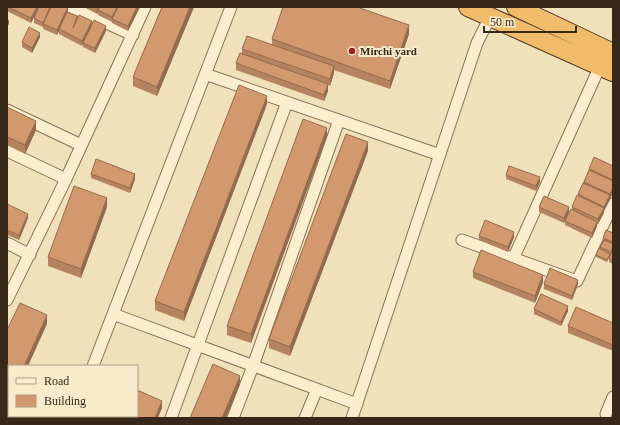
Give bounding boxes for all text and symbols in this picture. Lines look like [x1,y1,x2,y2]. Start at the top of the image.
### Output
scale bar [484,8,576,34]
text: 50 m [490,15,515,29]
place label: Mirchi yard [360,45,417,57]
marker: Mirchi yard [347,46,357,56]
legend [8,365,138,417]
text: Road [44,374,69,388]
text: Building [44,394,86,408]

